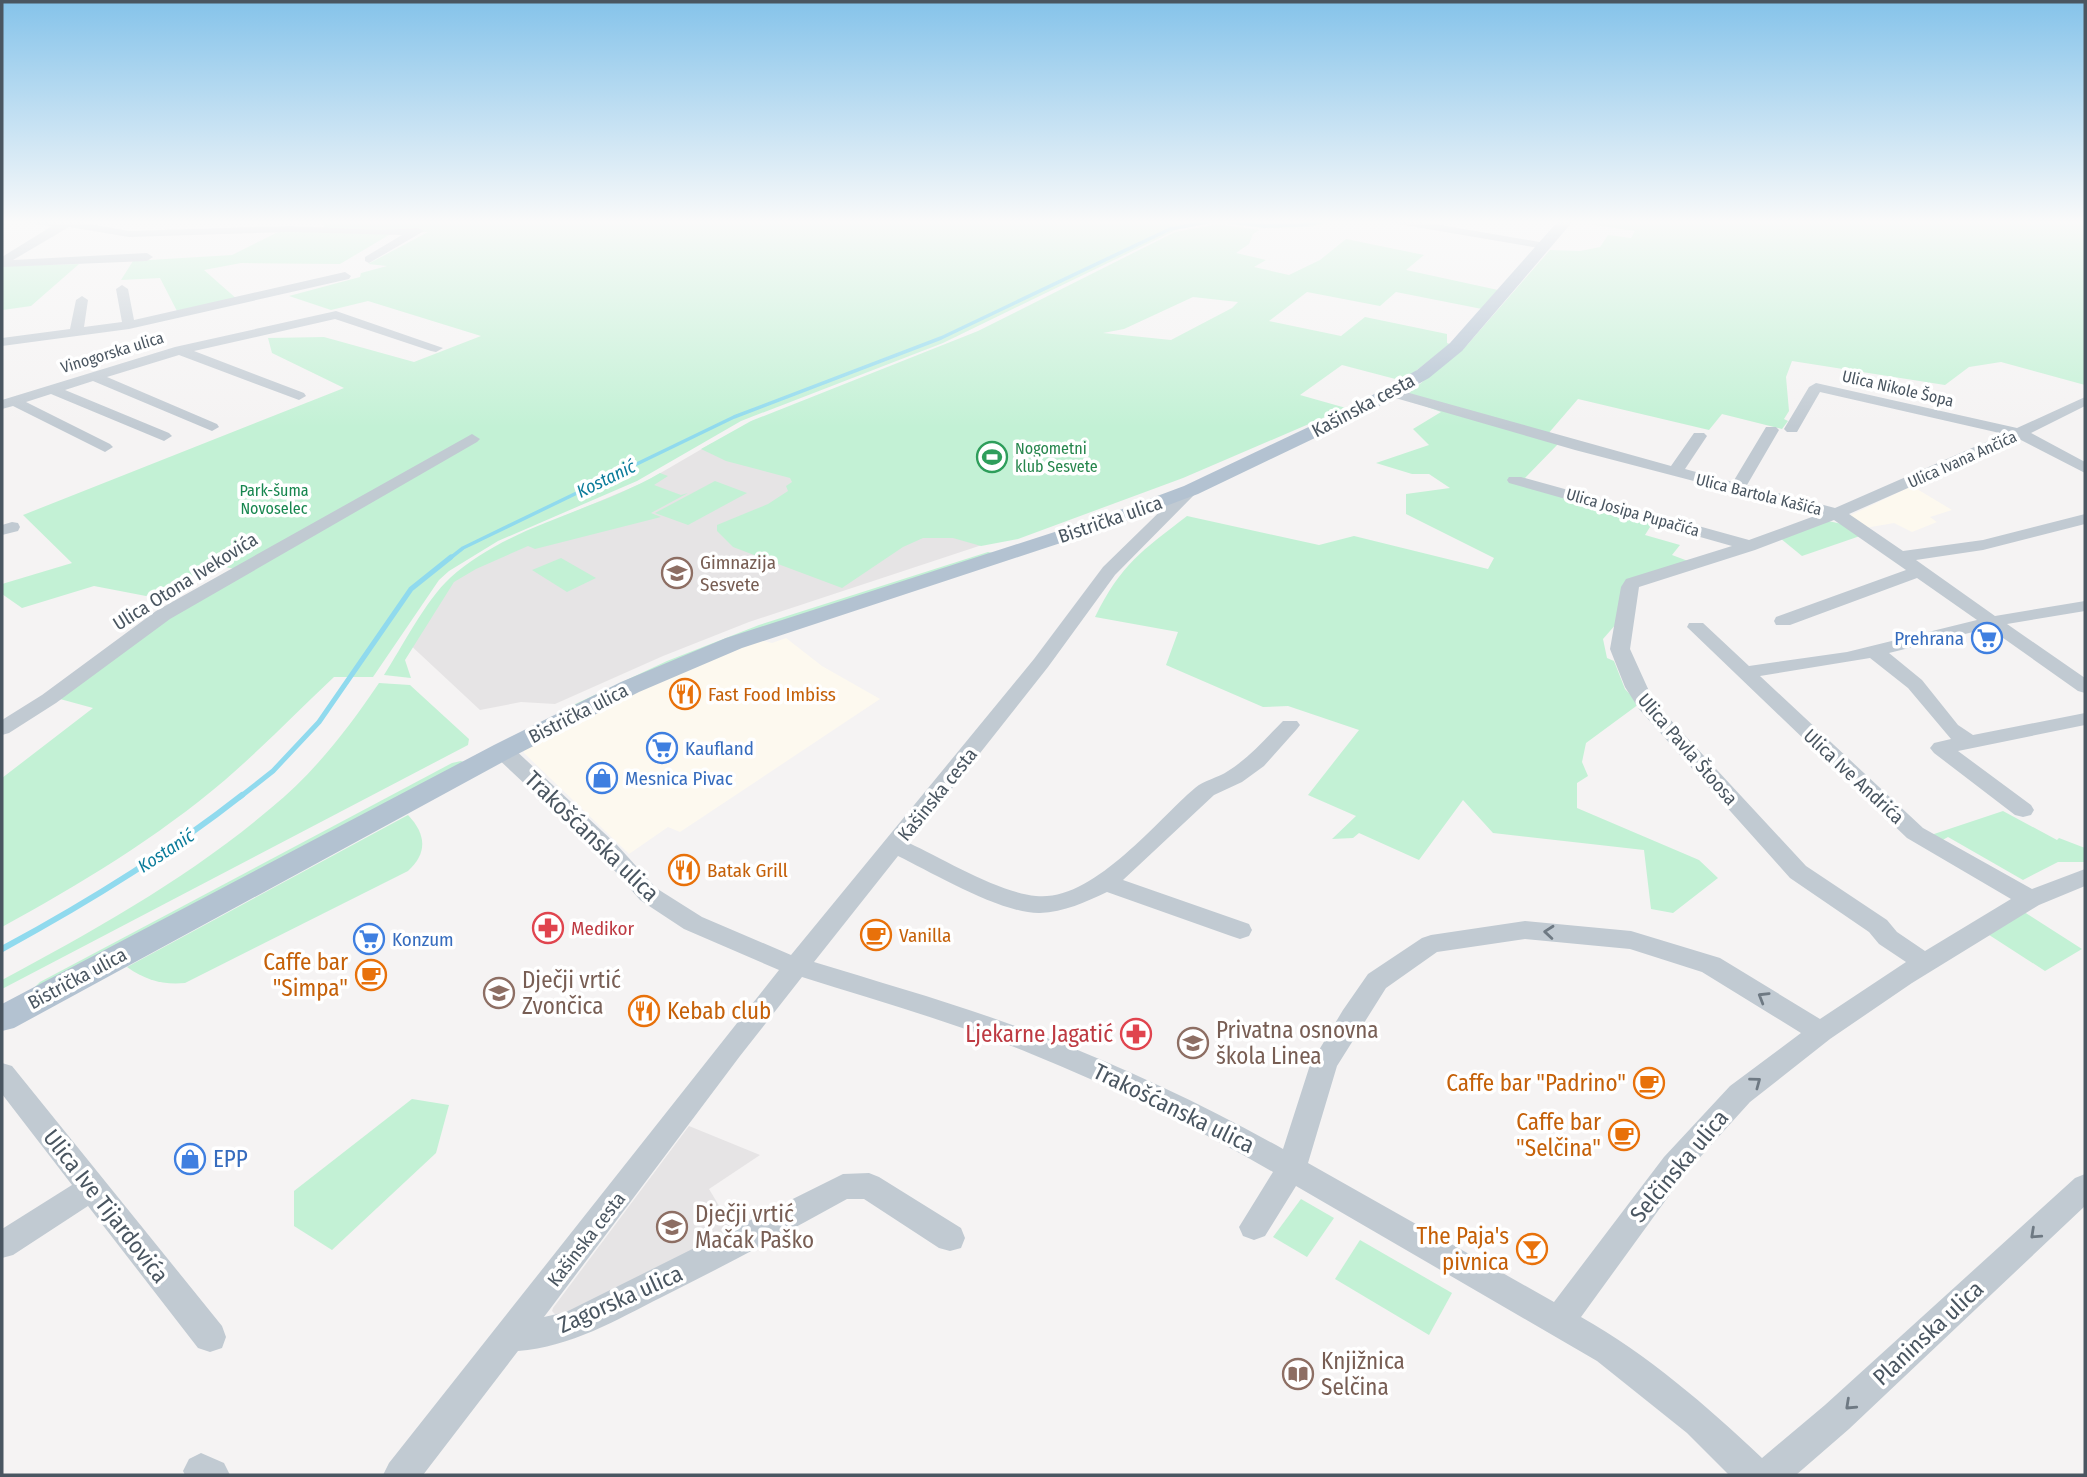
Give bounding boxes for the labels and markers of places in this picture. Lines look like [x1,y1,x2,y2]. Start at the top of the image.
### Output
place label: Nogometni klub Sesvete [1015,439,1098,476]
sports icon: Nogometni klub Sesvete [975,440,1009,474]
place label: Gimnazija Sesvete [700,551,776,596]
school or university icon: Gimnazija Sesvete [660,556,694,590]
supermarket icon: Prehrana [1970,621,2004,655]
place label: Prehrana [1894,627,1964,650]
restaurant icon: Fast Food Imbiss [668,677,702,711]
place label: Fast Food Imbiss [708,683,836,706]
supermarket icon: Kaufland [645,731,679,765]
place label: Kaufland [685,737,754,760]
shop icon: Mesnica Pivac [585,761,619,795]
place label: Mesnica Pivac [625,767,733,790]
restaurant icon: Batak Grill [667,853,701,887]
place label: Batak Grill [707,859,788,882]
pharmacy icon: Medikor [531,911,565,945]
place label: Medikor [571,917,635,940]
cafe icon: Vanilla [859,918,893,952]
supermarket icon: Konzum [352,922,386,956]
place label: Vanilla [899,924,951,947]
place label: Konzum [392,928,454,951]
place label: Caffe bar "Simpa" [263,948,348,1002]
cafe icon: Caffe bar "Simpa" [354,958,388,992]
place label: Dječji vrtić Zvončica [522,966,621,1020]
school or university icon: Dječji vrtić Zvončica [482,976,516,1010]
restaurant icon: Kebab club [627,994,661,1028]
place label: Kebab club [667,997,771,1025]
place label: Privatna osnovna škola Linea [1216,1016,1379,1070]
pharmacy icon: Ljekarne Jagatić [1119,1017,1153,1051]
place label: Ljekarne Jagatić [965,1020,1113,1048]
school or university icon: Privatna osnovna škola Linea [1176,1026,1210,1060]
cafe icon: Caffe bar "Padrino" [1632,1066,1666,1100]
place label: Caffe bar "Padrino" [1446,1069,1626,1097]
place label: Caffe bar "Selčina" [1516,1108,1601,1162]
cafe icon: Caffe bar "Selčina" [1607,1118,1641,1152]
shop icon: EPP [173,1142,207,1176]
place label: EPP [213,1145,248,1173]
place label: Dječji vrtić Mačak Paško [695,1200,814,1254]
school or university icon: Dječji vrtić Mačak Paško [655,1210,689,1244]
place label: The Paja's pivnica [1417,1222,1509,1276]
bar icon: The Paja's pivnica [1515,1232,1549,1266]
place label: Knjižnica Selčina [1321,1347,1405,1401]
library icon: Knjižnica Selčina [1281,1357,1315,1391]

